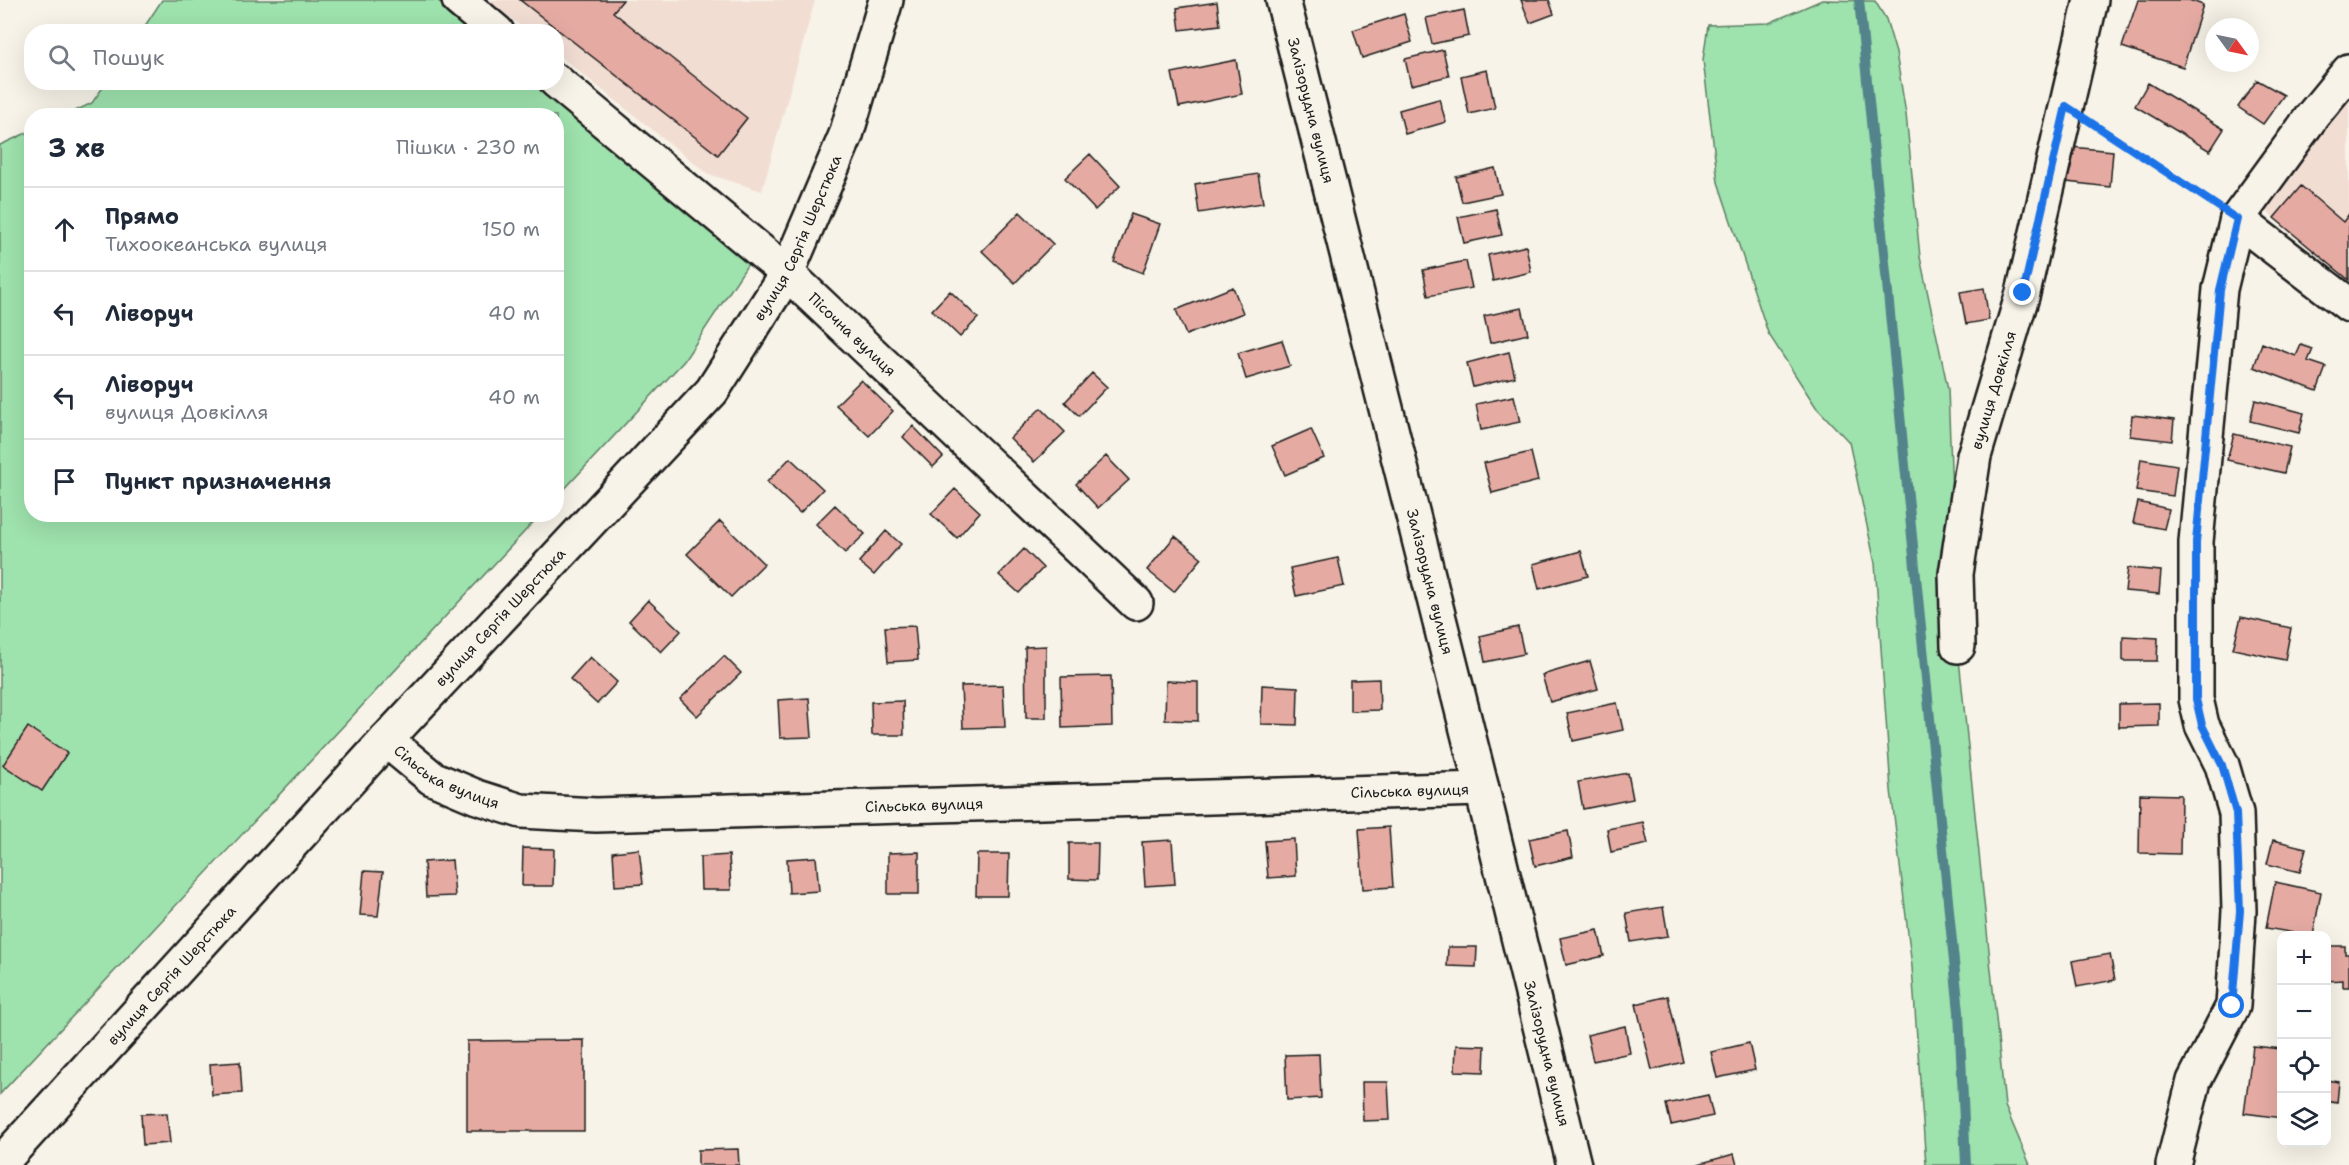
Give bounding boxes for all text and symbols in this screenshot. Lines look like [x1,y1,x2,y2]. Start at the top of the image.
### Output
north arrow [2205,18,2259,72]
search box [24,24,564,90]
street label: Залізорудна вулиця [1283,36,1339,185]
icon: search [45,41,78,74]
text: Пошук [93,43,164,72]
text: 3 хв [48,130,105,165]
text: Пішки · 230 m [396,134,540,160]
street label: вулиця Сергія Шерстюка [749,151,847,325]
text: Прямо [105,202,179,231]
icon: ahead [48,213,81,246]
text: 150 m [482,216,540,242]
text: Тихоокеанська вулиця [105,231,327,257]
route end [2009,279,2035,305]
street label: Пісочна вулиця [804,288,900,381]
icon: left [48,297,81,330]
text: Ліворуч [105,299,193,328]
text: 40 m [488,300,540,326]
street label: вулиця Довкілля [1967,329,2021,452]
text: Ліворуч [105,370,193,399]
icon: left [48,381,81,414]
text: 40 m [488,384,540,410]
text: вулиця Довкілля [105,399,268,425]
icon: arrive [48,465,81,498]
text: Пункт призначення [105,467,332,496]
street label: Залізорудна вулиця [1402,507,1458,657]
street label: вулиця Сергія Шерстюка [431,544,570,691]
street label: Сільська вулиця [389,740,502,813]
street label: Сільська вулиця [1350,779,1469,803]
street label: Сільська вулиця [865,794,984,817]
street label: вулиця Сергія Шерстюка [103,901,241,1050]
map controls [2277,931,2331,1147]
button: + [2277,931,2331,985]
street label: Залізорудна вулиця [1519,979,1574,1128]
button: − [2277,985,2331,1039]
route start [2218,992,2244,1018]
button: locate [2277,1039,2331,1093]
button: layers [2277,1093,2331,1147]

